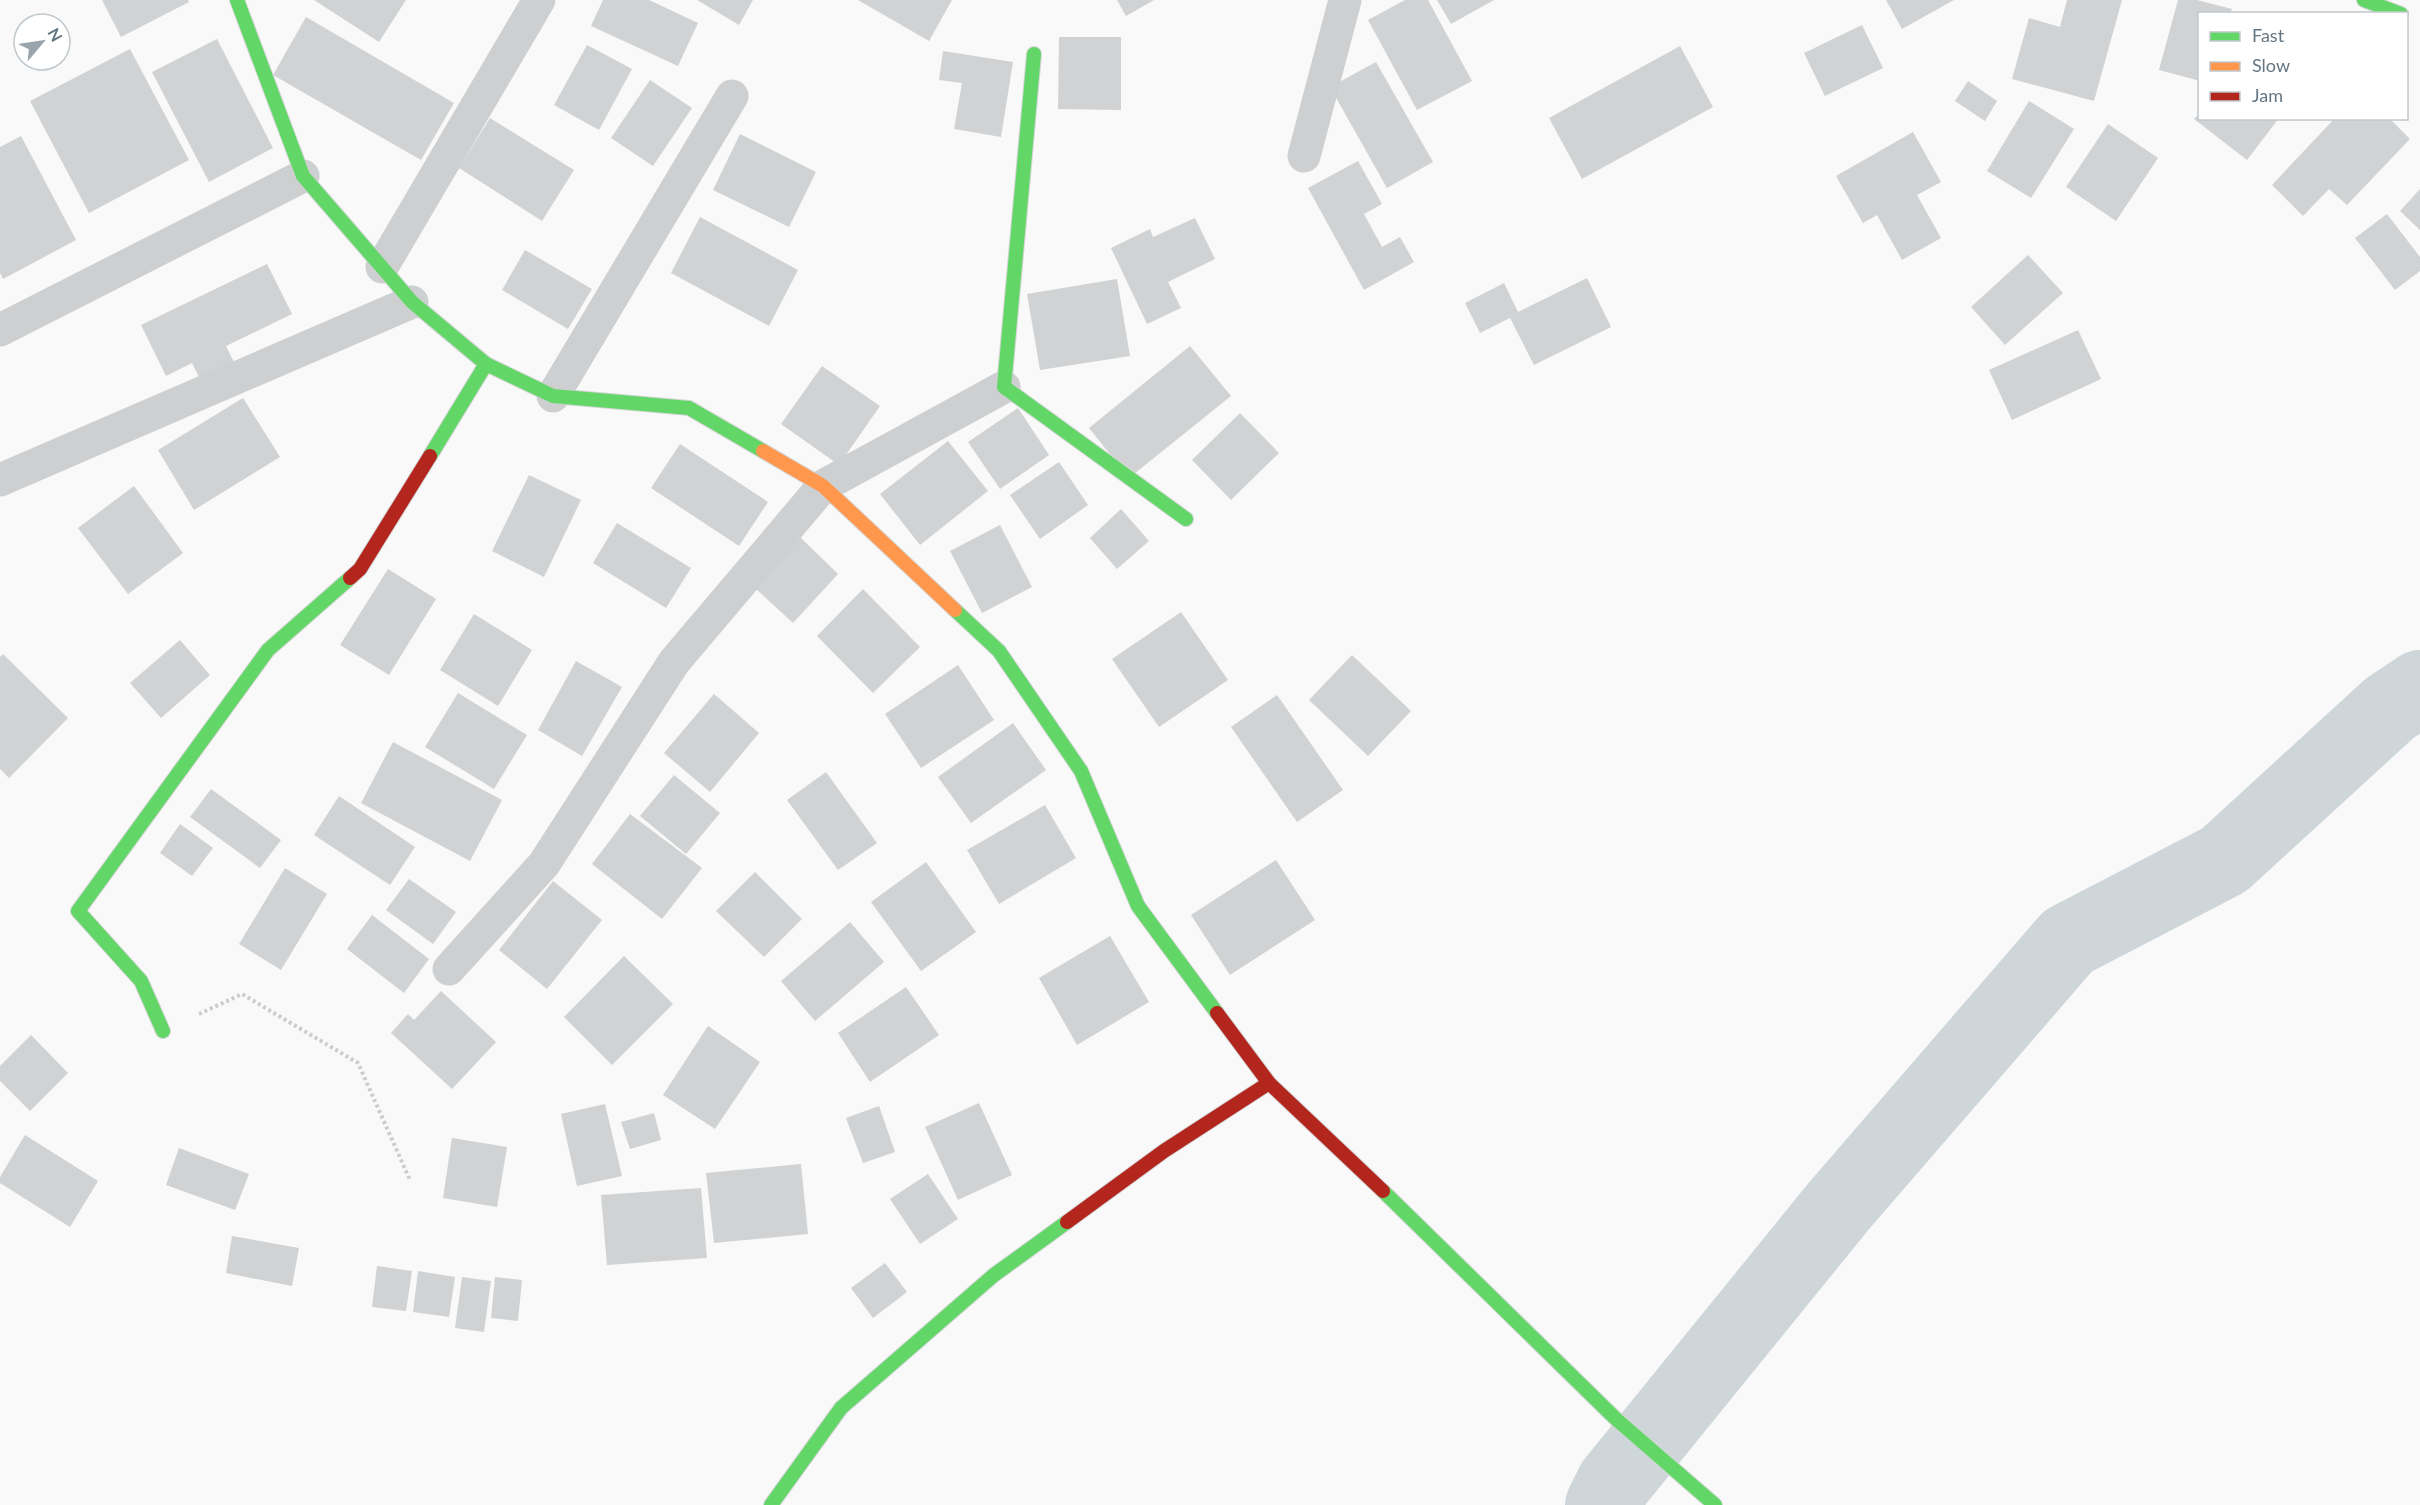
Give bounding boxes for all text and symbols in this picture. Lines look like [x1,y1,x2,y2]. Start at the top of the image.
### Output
north arrow [12,12,72,72]
legend [2198,12,2408,120]
text: N [44,24,67,44]
text: Fast [2252,24,2285,46]
text: Slow [2252,54,2290,76]
text: Jam [2252,84,2283,106]

